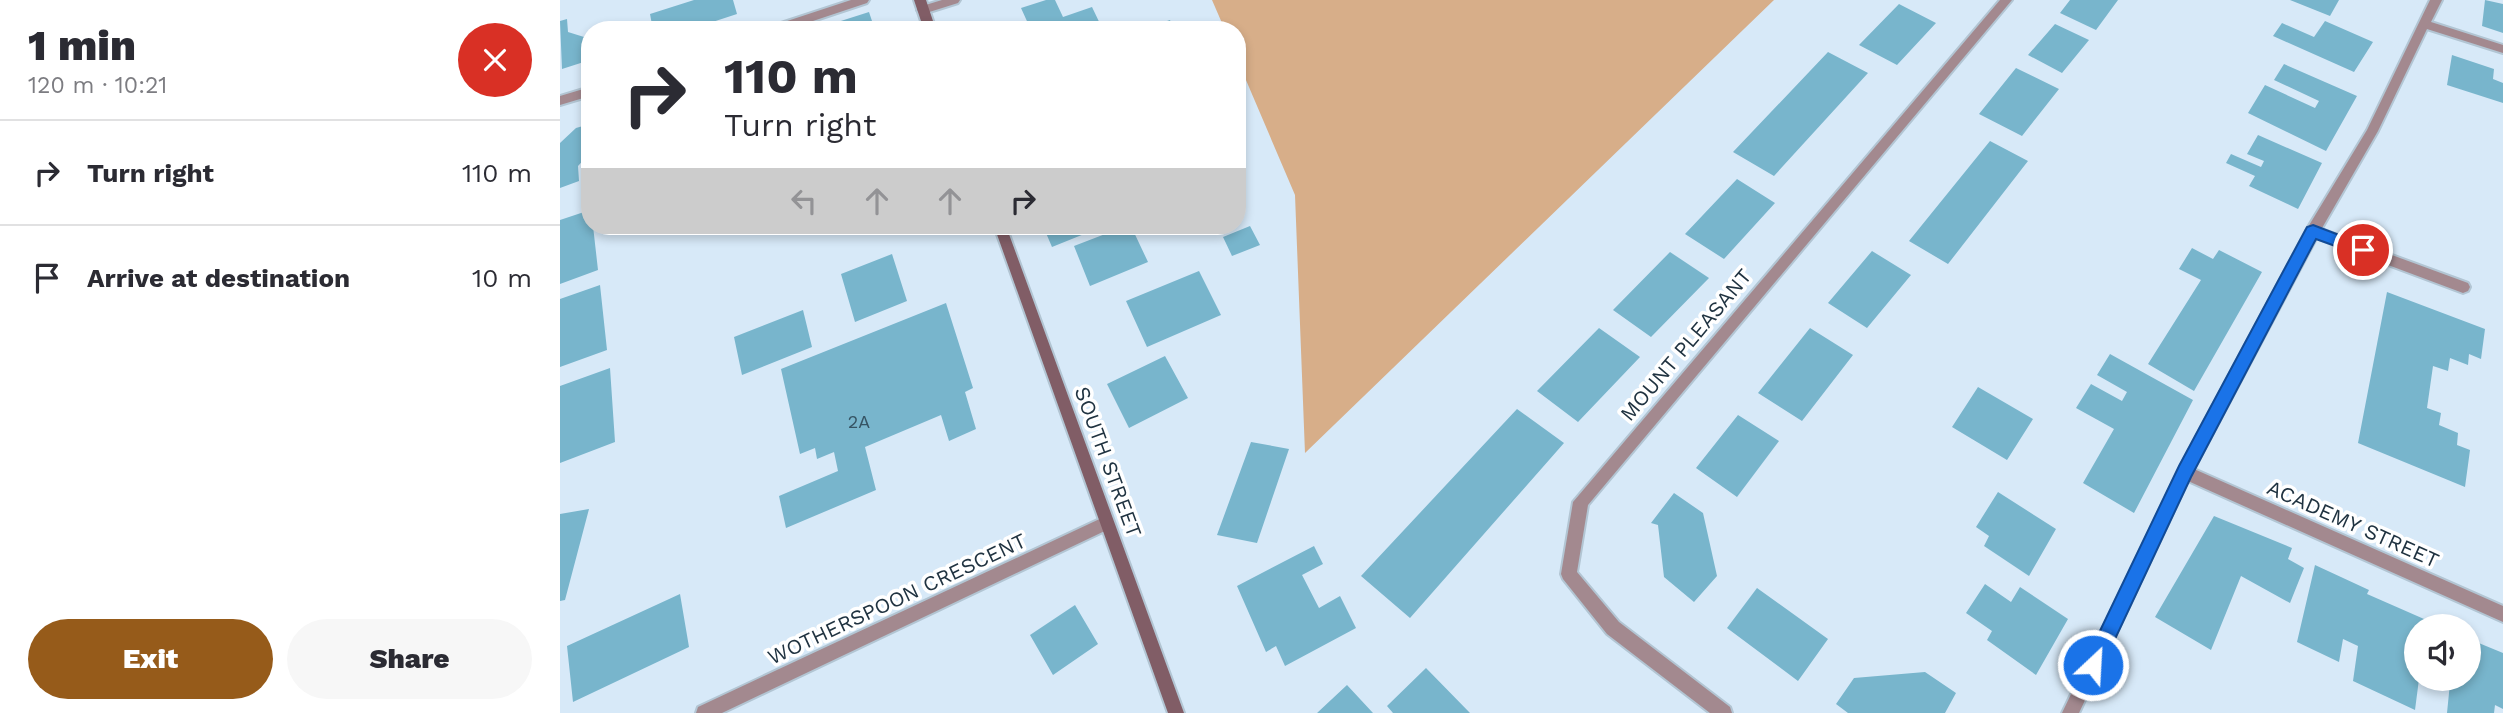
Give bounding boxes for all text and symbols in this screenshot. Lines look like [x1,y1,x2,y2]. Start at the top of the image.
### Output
text: 1 min [28,21,136,70]
button: close [458,23,532,97]
text: 110 m [724,47,858,105]
icon: right [609,49,700,140]
text: 120 m · 10:21 [28,72,167,99]
text: Turn right [724,106,876,144]
icon: right [28,154,66,192]
text: Turn right [87,158,214,188]
text: 110 m [462,158,532,188]
icon: left [785,182,823,220]
icon: ahead [858,182,896,220]
icon: ahead [931,182,969,220]
icon: right [1004,182,1042,220]
pin [2333,220,2393,280]
icon: arrive [2344,231,2382,269]
icon: arrive [28,259,66,297]
text: Arrive at destination [87,263,350,293]
text: 10 m [472,263,532,293]
street label: MOUNT PLEASANT [1615,263,1757,426]
street label: SOUTH STREET [1070,383,1147,541]
house number: 2A [848,411,870,432]
street label: ACADEMY STREET [2263,474,2443,573]
street label: WOTHERSPOON CRESCENT [764,527,1030,669]
map controls [2404,614,2481,691]
button: sound [2404,614,2481,691]
button: Exit [28,619,273,699]
button: Share [287,619,532,699]
position arrow [2056,628,2130,702]

